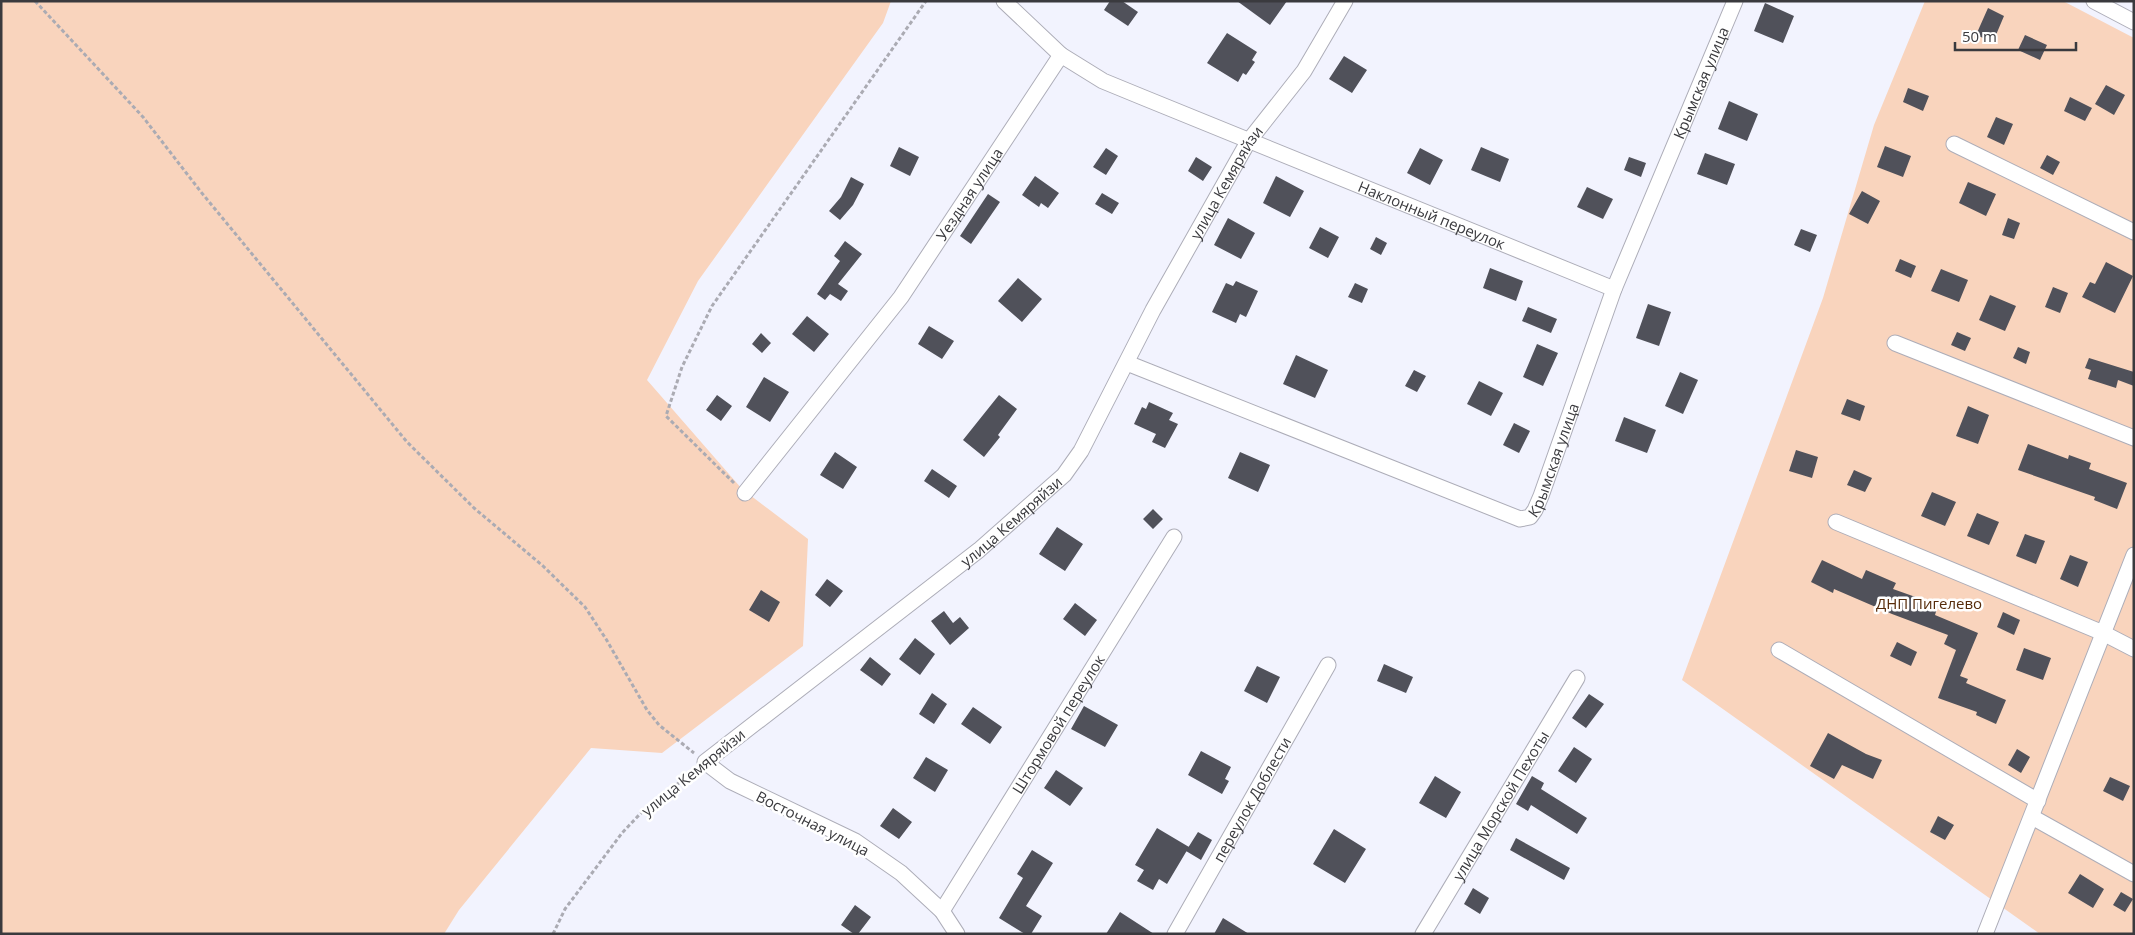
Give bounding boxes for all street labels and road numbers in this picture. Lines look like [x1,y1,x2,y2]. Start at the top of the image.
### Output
street label: Крымская улица [1668,24,1733,142]
street label: улица Кемяряйзи [1185,122,1267,243]
street label: Уездная улица [931,144,1007,244]
street label: Наклонный переулок [1355,176,1509,254]
street label: Крымская улица [1523,400,1583,521]
street label: улица Кемяряйзи [956,472,1066,571]
street label: Штормовой переулок [1007,651,1109,797]
street label: улица Кемяряйзи [637,724,749,820]
street label: улица Морской Пехоты [1448,727,1553,884]
street label: переулок Доблести [1208,733,1295,866]
street label: Восточная улица [753,786,873,860]

